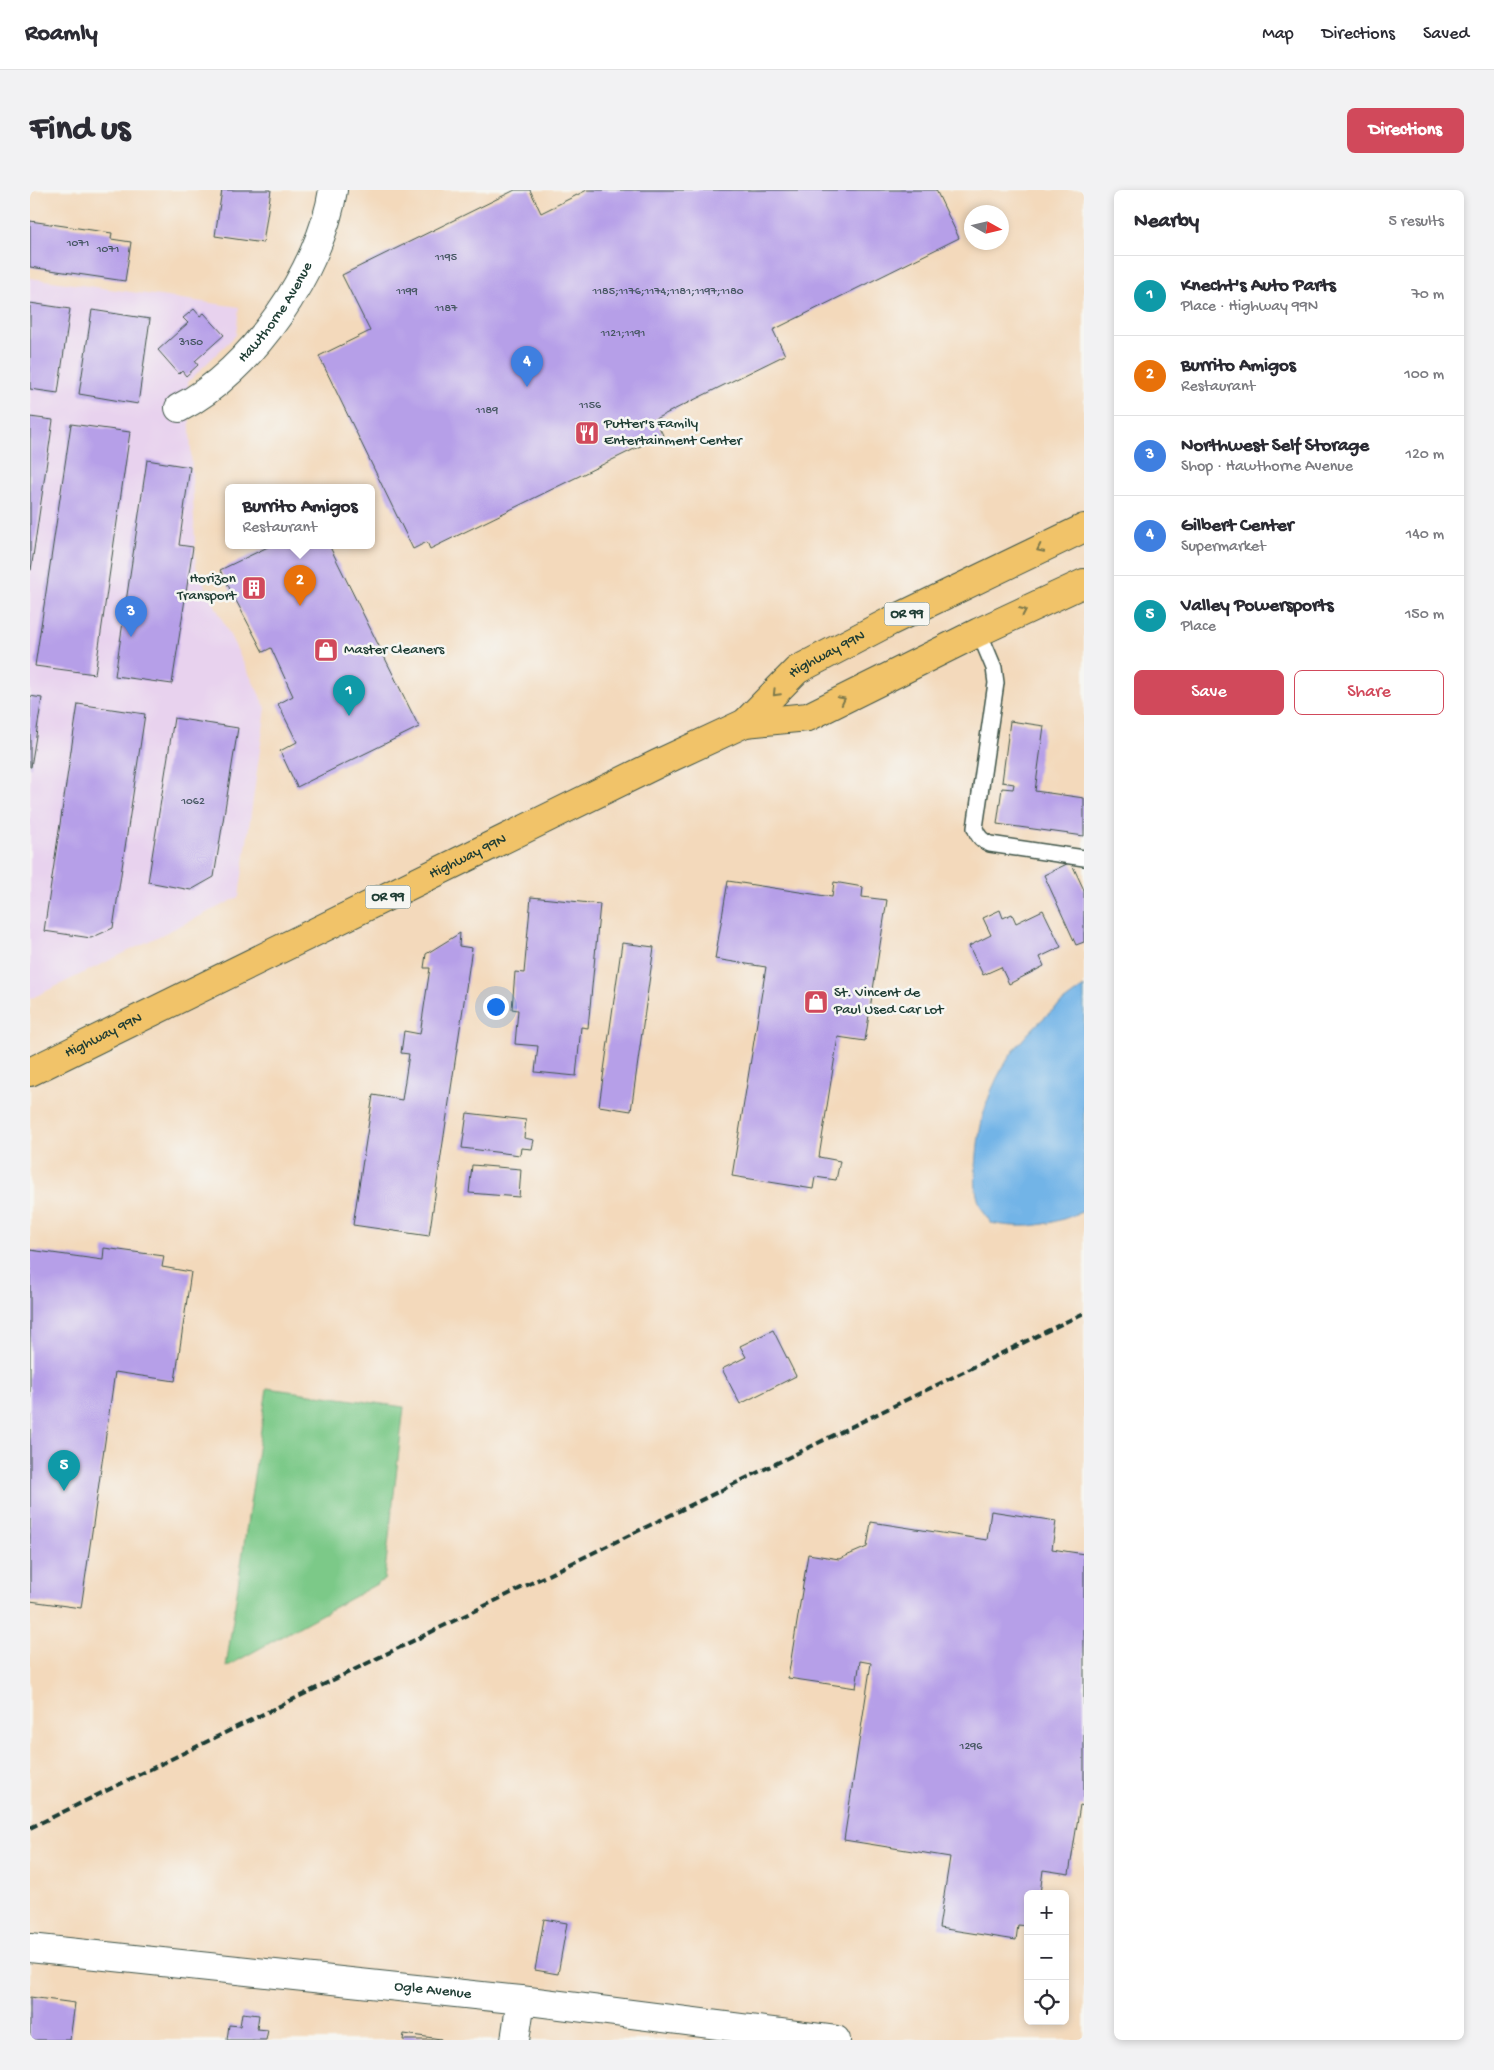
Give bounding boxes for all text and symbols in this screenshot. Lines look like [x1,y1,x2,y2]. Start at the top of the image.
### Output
text: Roamly [25,20,98,49]
text: Map [1262,24,1294,45]
text: Directions [1322,24,1395,45]
text: Saved [1423,24,1469,45]
button: Directions [1347,108,1464,153]
text: Find us [30,110,130,151]
north arrow [964,205,1009,250]
text: Nearby [1134,210,1199,235]
text: 5 results [1389,213,1444,232]
house number: 1071 [66,237,90,251]
house number: 1071 [96,243,120,257]
house number: 1195 [434,251,457,265]
street label: Hawthorne Avenue [234,259,317,367]
text: Knecht's Auto Parts [1181,275,1336,298]
house number: 1199 [395,285,418,299]
house number: 1185;1176;1174;1181;1197;1180 [591,285,744,299]
text: 1 [1147,286,1153,305]
text: 70 m [1411,286,1444,305]
text: Place · Highway 99N [1181,298,1318,317]
house number: 1187 [434,302,458,316]
house number: 1121;1191 [600,327,646,341]
house number: 3150 [178,336,203,350]
pin: 4 [511,346,543,387]
text: Burrito Amigos [1181,355,1296,378]
text: 2 [1146,366,1154,385]
text: 100 m [1404,366,1444,385]
text: Restaurant [1181,378,1255,397]
house number: 1156 [578,399,602,413]
house number: 1189 [475,404,498,418]
place label: Putter's Family Entertainment Center [603,415,744,450]
restaurant icon: Putter's Family Entertainment Center [574,420,600,446]
text: Northwest Self Storage [1181,435,1369,458]
text: 3 [1146,446,1154,465]
text: 120 m [1405,446,1444,465]
text: Shop · Hawthorne Avenue [1181,458,1353,477]
popup [225,484,375,549]
text: Burrito Amigos [243,496,357,519]
text: Gilbert Center [1181,515,1294,538]
text: Restaurant [243,519,317,538]
text: 4 [1146,526,1154,545]
text: 140 m [1406,526,1444,545]
text: Supermarket [1181,538,1266,557]
one-way arrow [1036,543,1045,553]
pin: 2 [284,565,316,606]
place label: Horizon Transport [176,570,238,605]
building icon: Horizon Transport [241,575,267,601]
text: Valley Powersports [1181,595,1333,618]
pin: 3 [115,596,147,637]
road number: OR 99 [884,602,930,626]
text: 5 [1146,606,1154,625]
text: 150 m [1405,606,1444,625]
one-way arrow [1018,607,1027,617]
text: Place [1181,618,1216,637]
street label: Highway 99N [785,627,869,682]
shop icon: Master Cleaners [313,637,339,663]
place label: Master Cleaners [344,641,445,659]
button: Save [1134,670,1284,715]
button: Share [1294,670,1444,715]
pin: 1 [333,675,365,716]
one-way arrow [772,687,781,696]
one-way arrow [837,696,846,706]
house number: 1062 [180,795,205,809]
street label: Highway 99N [426,830,510,883]
road number: OR 99 [366,886,410,909]
place label: St. Vincent de Paul Used Car Lot [833,984,945,1019]
shop icon: St. Vincent de Paul Used Car Lot [803,989,829,1015]
your location [483,994,509,1020]
street label: Highway 99N [62,1009,146,1062]
pin: 5 [48,1450,80,1491]
house number: 1296 [959,1740,983,1754]
map controls [1024,1890,1069,2025]
button: + [1024,1890,1069,1935]
button: − [1024,1935,1069,1980]
street label: Ogle Avenue [393,1978,472,2004]
button: locate [1024,1980,1069,2025]

